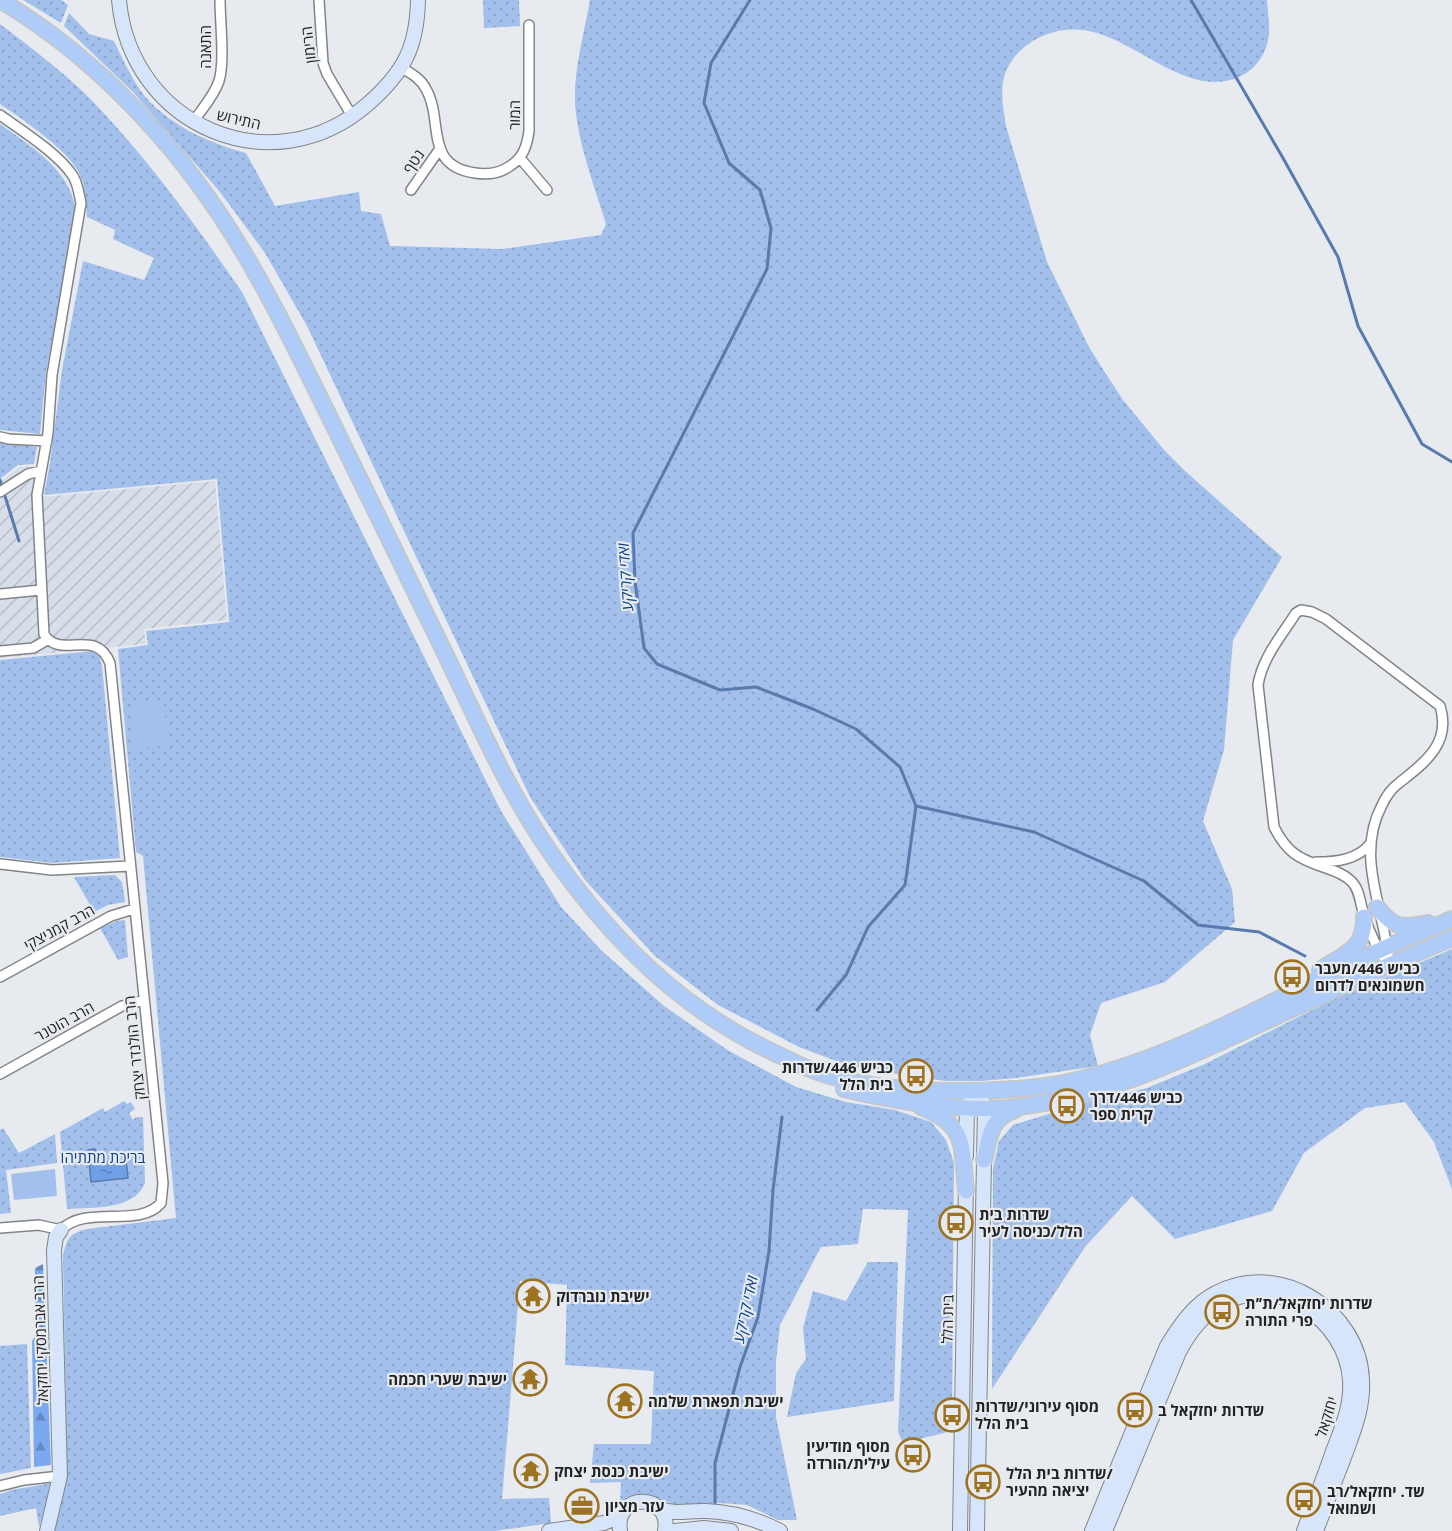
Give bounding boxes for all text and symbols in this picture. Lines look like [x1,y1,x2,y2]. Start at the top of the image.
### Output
street label: התאנה [195,25,215,69]
street label: הרימון [296,25,320,65]
street label: המור [504,100,524,130]
street label: התירוש [215,104,263,134]
street label: נטף [398,145,428,177]
water label: ואדי קריקע [612,542,638,613]
street label: הרב קמניצקי [20,899,98,955]
place label: כביש 446/מעבר חשמונאים לדרום [1315,958,1425,995]
bus stop icon: כביש 446/מעבר חשמונאים לדרום [1274,959,1310,995]
street label: הרב הולנדר יצחק [119,995,149,1101]
street label: הרב הוטנר [31,996,97,1046]
place label: כביש 446/שדרות בית הלל [782,1057,893,1094]
bus stop icon: כביש 446/שדרות בית הלל [898,1058,934,1094]
place label: כביש 446/דרך קרית ספר [1090,1087,1183,1124]
bus stop icon: כביש 446/דרך קרית ספר [1049,1088,1085,1124]
park label: בריכת מתתיהו [61,1147,146,1167]
place label: שדרות בית הלל/כניסה לעיר [979,1204,1083,1241]
bus stop icon: שדרות בית הלל/כניסה לעיר [938,1205,974,1241]
water label: ואדי קריקע [727,1273,763,1346]
street label: הרב אברמסקי יחזקאל [28,1275,52,1405]
temple icon: ישיבת נוברדוק [515,1278,551,1314]
place label: ישיבת נוברדוק [556,1286,649,1306]
place label: שדרות יחזקאל/ת״ת פרי התורה [1245,1293,1373,1330]
street label: בית הלל [937,1294,957,1344]
bus stop icon: שדרות יחזקאל/ת״ת פרי התורה [1204,1294,1240,1330]
temple icon: ישיבת שערי חכמה [512,1361,548,1397]
place label: ישיבת שערי חכמה [388,1369,507,1389]
temple icon: ישיבת תפארת שלמה [607,1383,643,1419]
place label: ישיבת תפארת שלמה [648,1391,783,1411]
bus stop icon: שדרות יחזקאל ב [1117,1392,1153,1428]
street label: יחזקאל [1310,1394,1342,1440]
place label: מסוף עירוני/שדרות בית הלל [975,1396,1099,1433]
bus stop icon: מסוף עירוני/שדרות בית הלל [934,1397,970,1433]
place label: שדרות יחזקאל ב [1158,1400,1264,1420]
place label: מסוף מודיעין עילית/הורדה [807,1436,890,1473]
bus stop icon: מסוף מודיעין עילית/הורדה [895,1437,931,1473]
temple icon: ישיבת כנסת יצחק [513,1453,549,1489]
place label: ישיבת כנסת יצחק [554,1461,668,1481]
place label: שדרות בית הלל/ יציאה מהעיר [1006,1463,1113,1500]
bus stop icon: שדרות בית הלל/ יציאה מהעיר [965,1464,1001,1500]
place label: שד. יחזקאל/רב ושמואל [1327,1481,1425,1518]
bus stop icon: שד. יחזקאל/רב ושמואל [1286,1482,1322,1518]
office icon: עזר מציון [564,1488,600,1524]
place label: עזר מציון [605,1496,664,1516]

